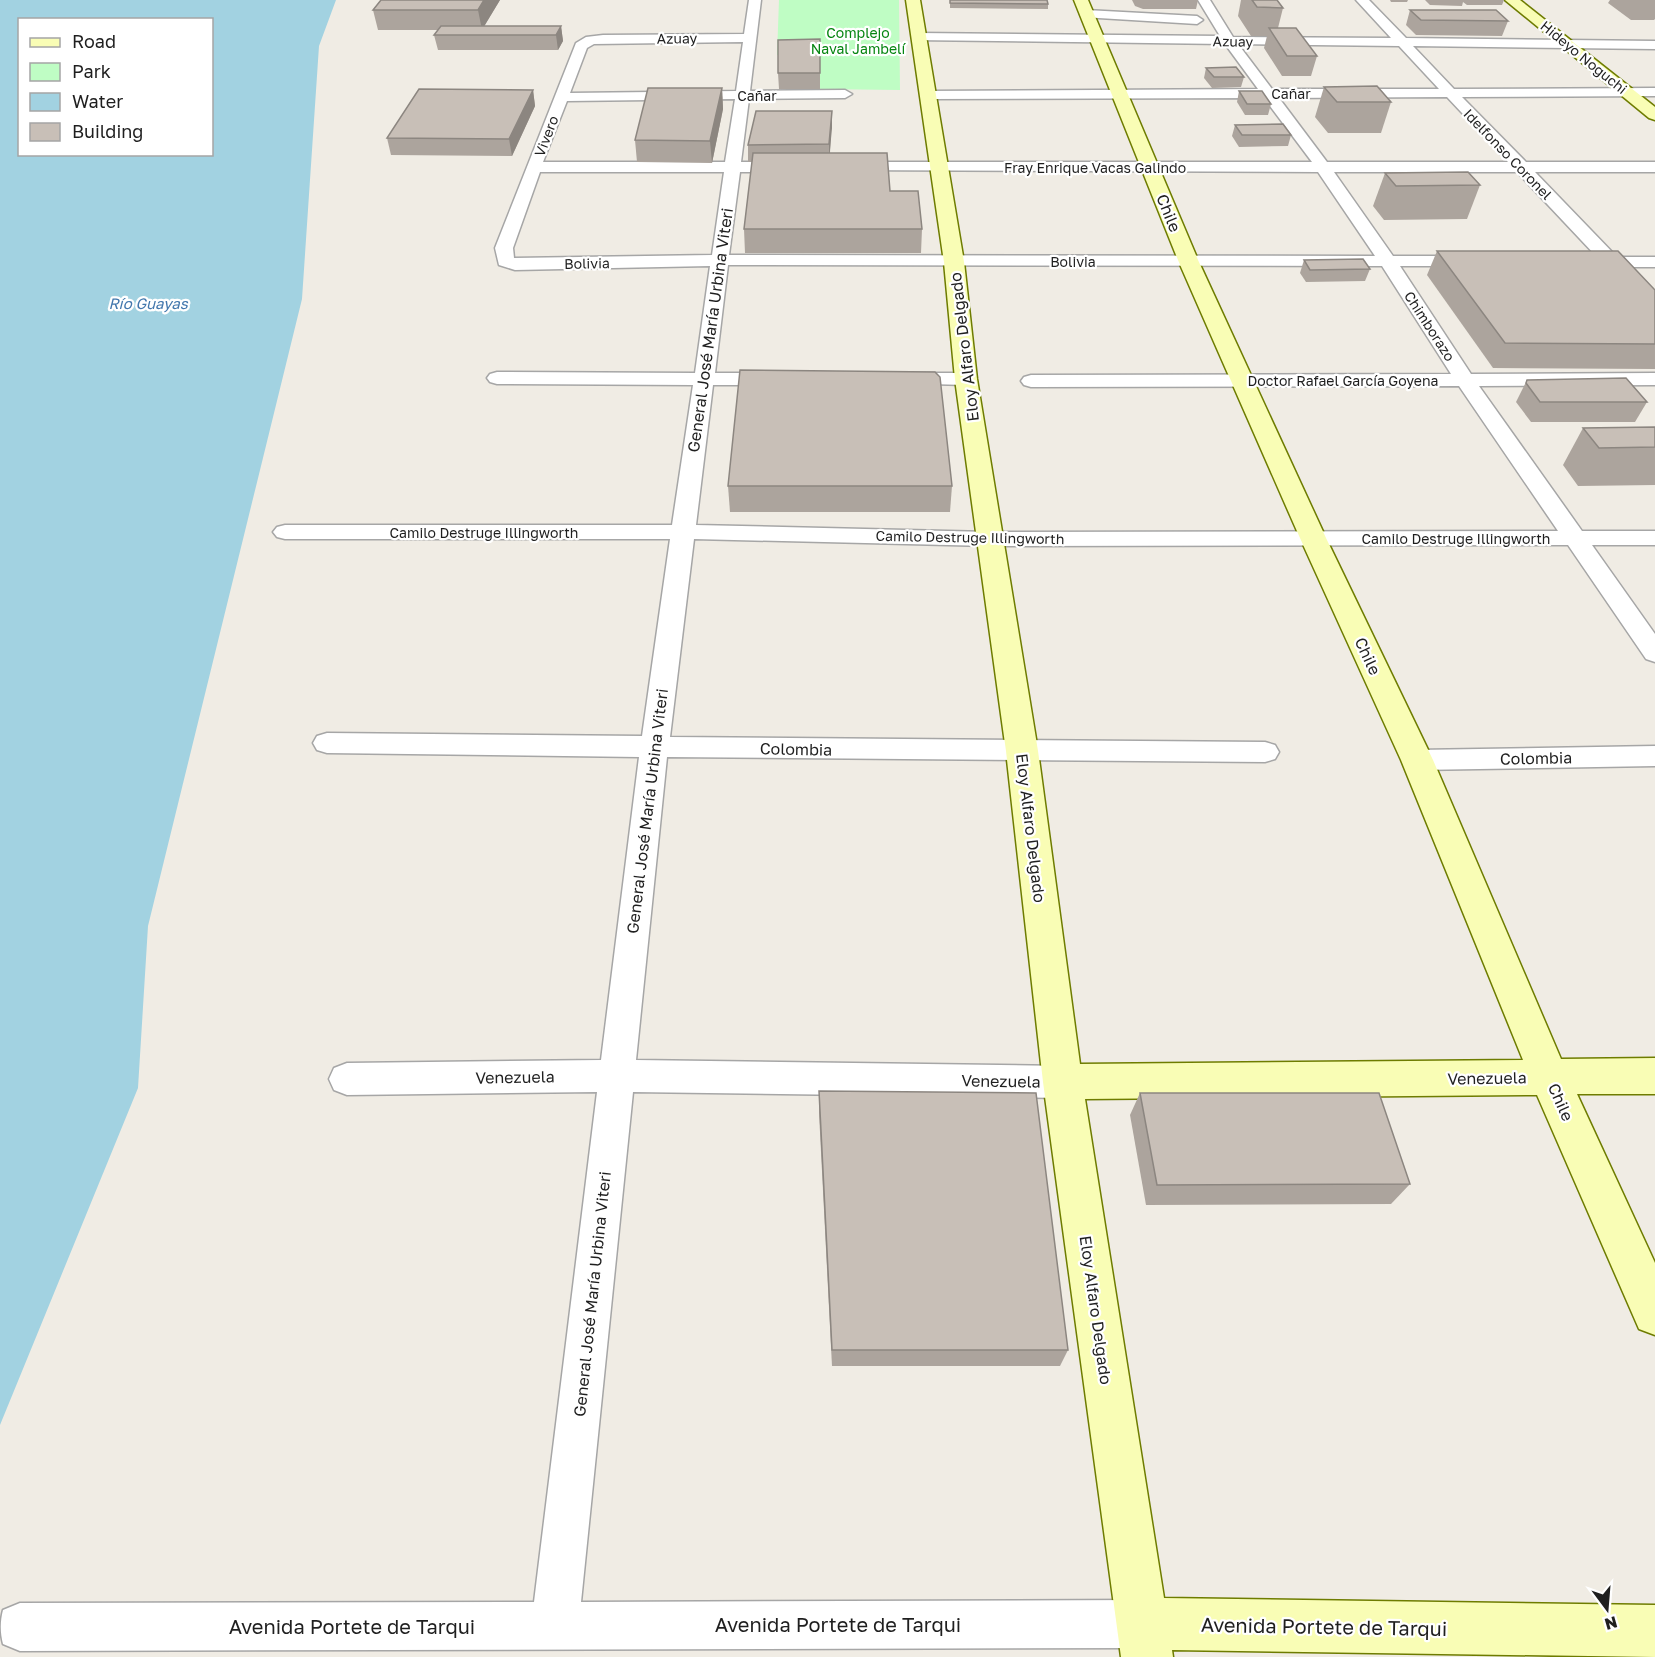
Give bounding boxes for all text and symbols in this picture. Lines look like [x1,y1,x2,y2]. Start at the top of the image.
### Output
street label: Hideyo Noguchi [1537,17,1631,97]
legend [18,18,213,156]
park label: Complejo Naval Jambelí [811,24,907,57]
street label: Azuay [657,29,698,47]
text: Road [72,30,116,52]
street label: Azuay [1213,32,1254,50]
text: Park [72,60,111,82]
street label: Cañar [1271,85,1311,102]
street label: Cañar [737,87,777,104]
text: Water [72,90,123,112]
street label: Idelfonso Coronel [1460,105,1556,203]
street label: Vivero [530,113,562,159]
text: Building [72,120,143,142]
street label: Fray Enrique Vacas Galindo [1004,159,1186,176]
street label: Chile [1152,191,1186,235]
street label: General José María Urbina Viteri [683,206,737,454]
street label: Bolivia [1050,253,1096,270]
street label: Bolivia [564,254,610,272]
street label: Eloy Alfaro Delgado [945,271,983,423]
street label: Chimborazo [1401,288,1459,364]
water label: Río Guayas [108,294,189,313]
street label: Doctor Rafael García Goyena [1247,372,1439,389]
street label: Camilo Destruge Illingworth [390,524,578,541]
street label: Camilo Destruge Illingworth [875,527,1065,547]
street label: Camilo Destruge Illingworth [1362,530,1550,547]
street label: Chile [1351,634,1385,678]
street label: General José María Urbina Viteri [622,687,672,935]
street label: Colombia [760,738,832,760]
street label: Colombia [1500,747,1572,769]
street label: Eloy Alfaro Delgado [1012,752,1050,904]
street label: Venezuela [475,1066,555,1088]
street label: Venezuela [1447,1067,1527,1089]
street label: Venezuela [961,1070,1041,1092]
street label: Chile [1544,1080,1578,1124]
street label: General José María Urbina Viteri [569,1170,615,1418]
street label: Eloy Alfaro Delgado [1076,1234,1116,1386]
north arrow [1577,1579,1637,1639]
street label: Avenida Portete de Tarqui [715,1612,961,1636]
street label: Avenida Portete de Tarqui [1201,1612,1447,1640]
text: N [1603,1612,1620,1635]
street label: Avenida Portete de Tarqui [229,1614,475,1638]

